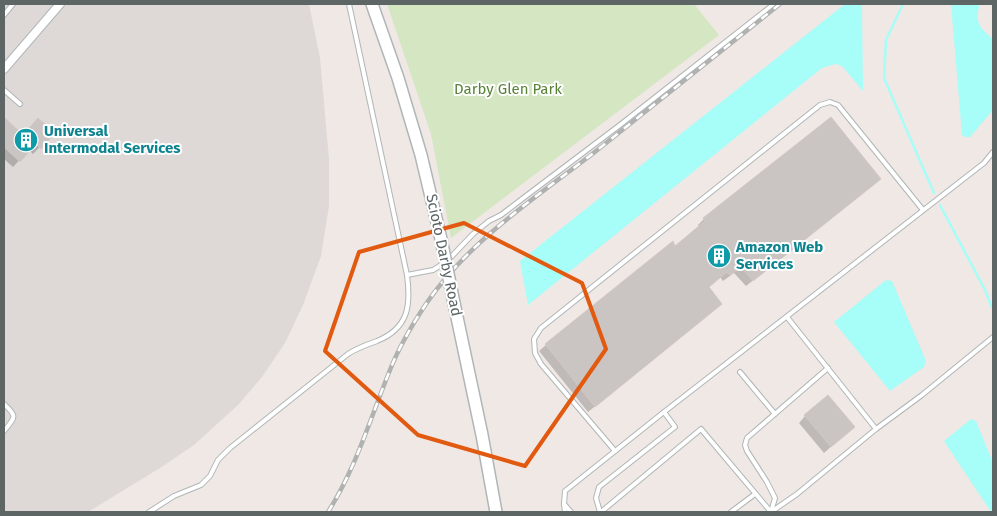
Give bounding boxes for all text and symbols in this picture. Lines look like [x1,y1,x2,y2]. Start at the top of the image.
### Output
park label: Darby Glen Park [454,80,562,98]
place label: Universal Intermodal Services [44,122,181,157]
building icon: Universal Intermodal Services [13,127,39,153]
street label: Scioto Darby Road [422,192,466,318]
place label: Amazon Web Services [735,238,823,273]
building icon: Amazon Web Services [706,243,732,269]

